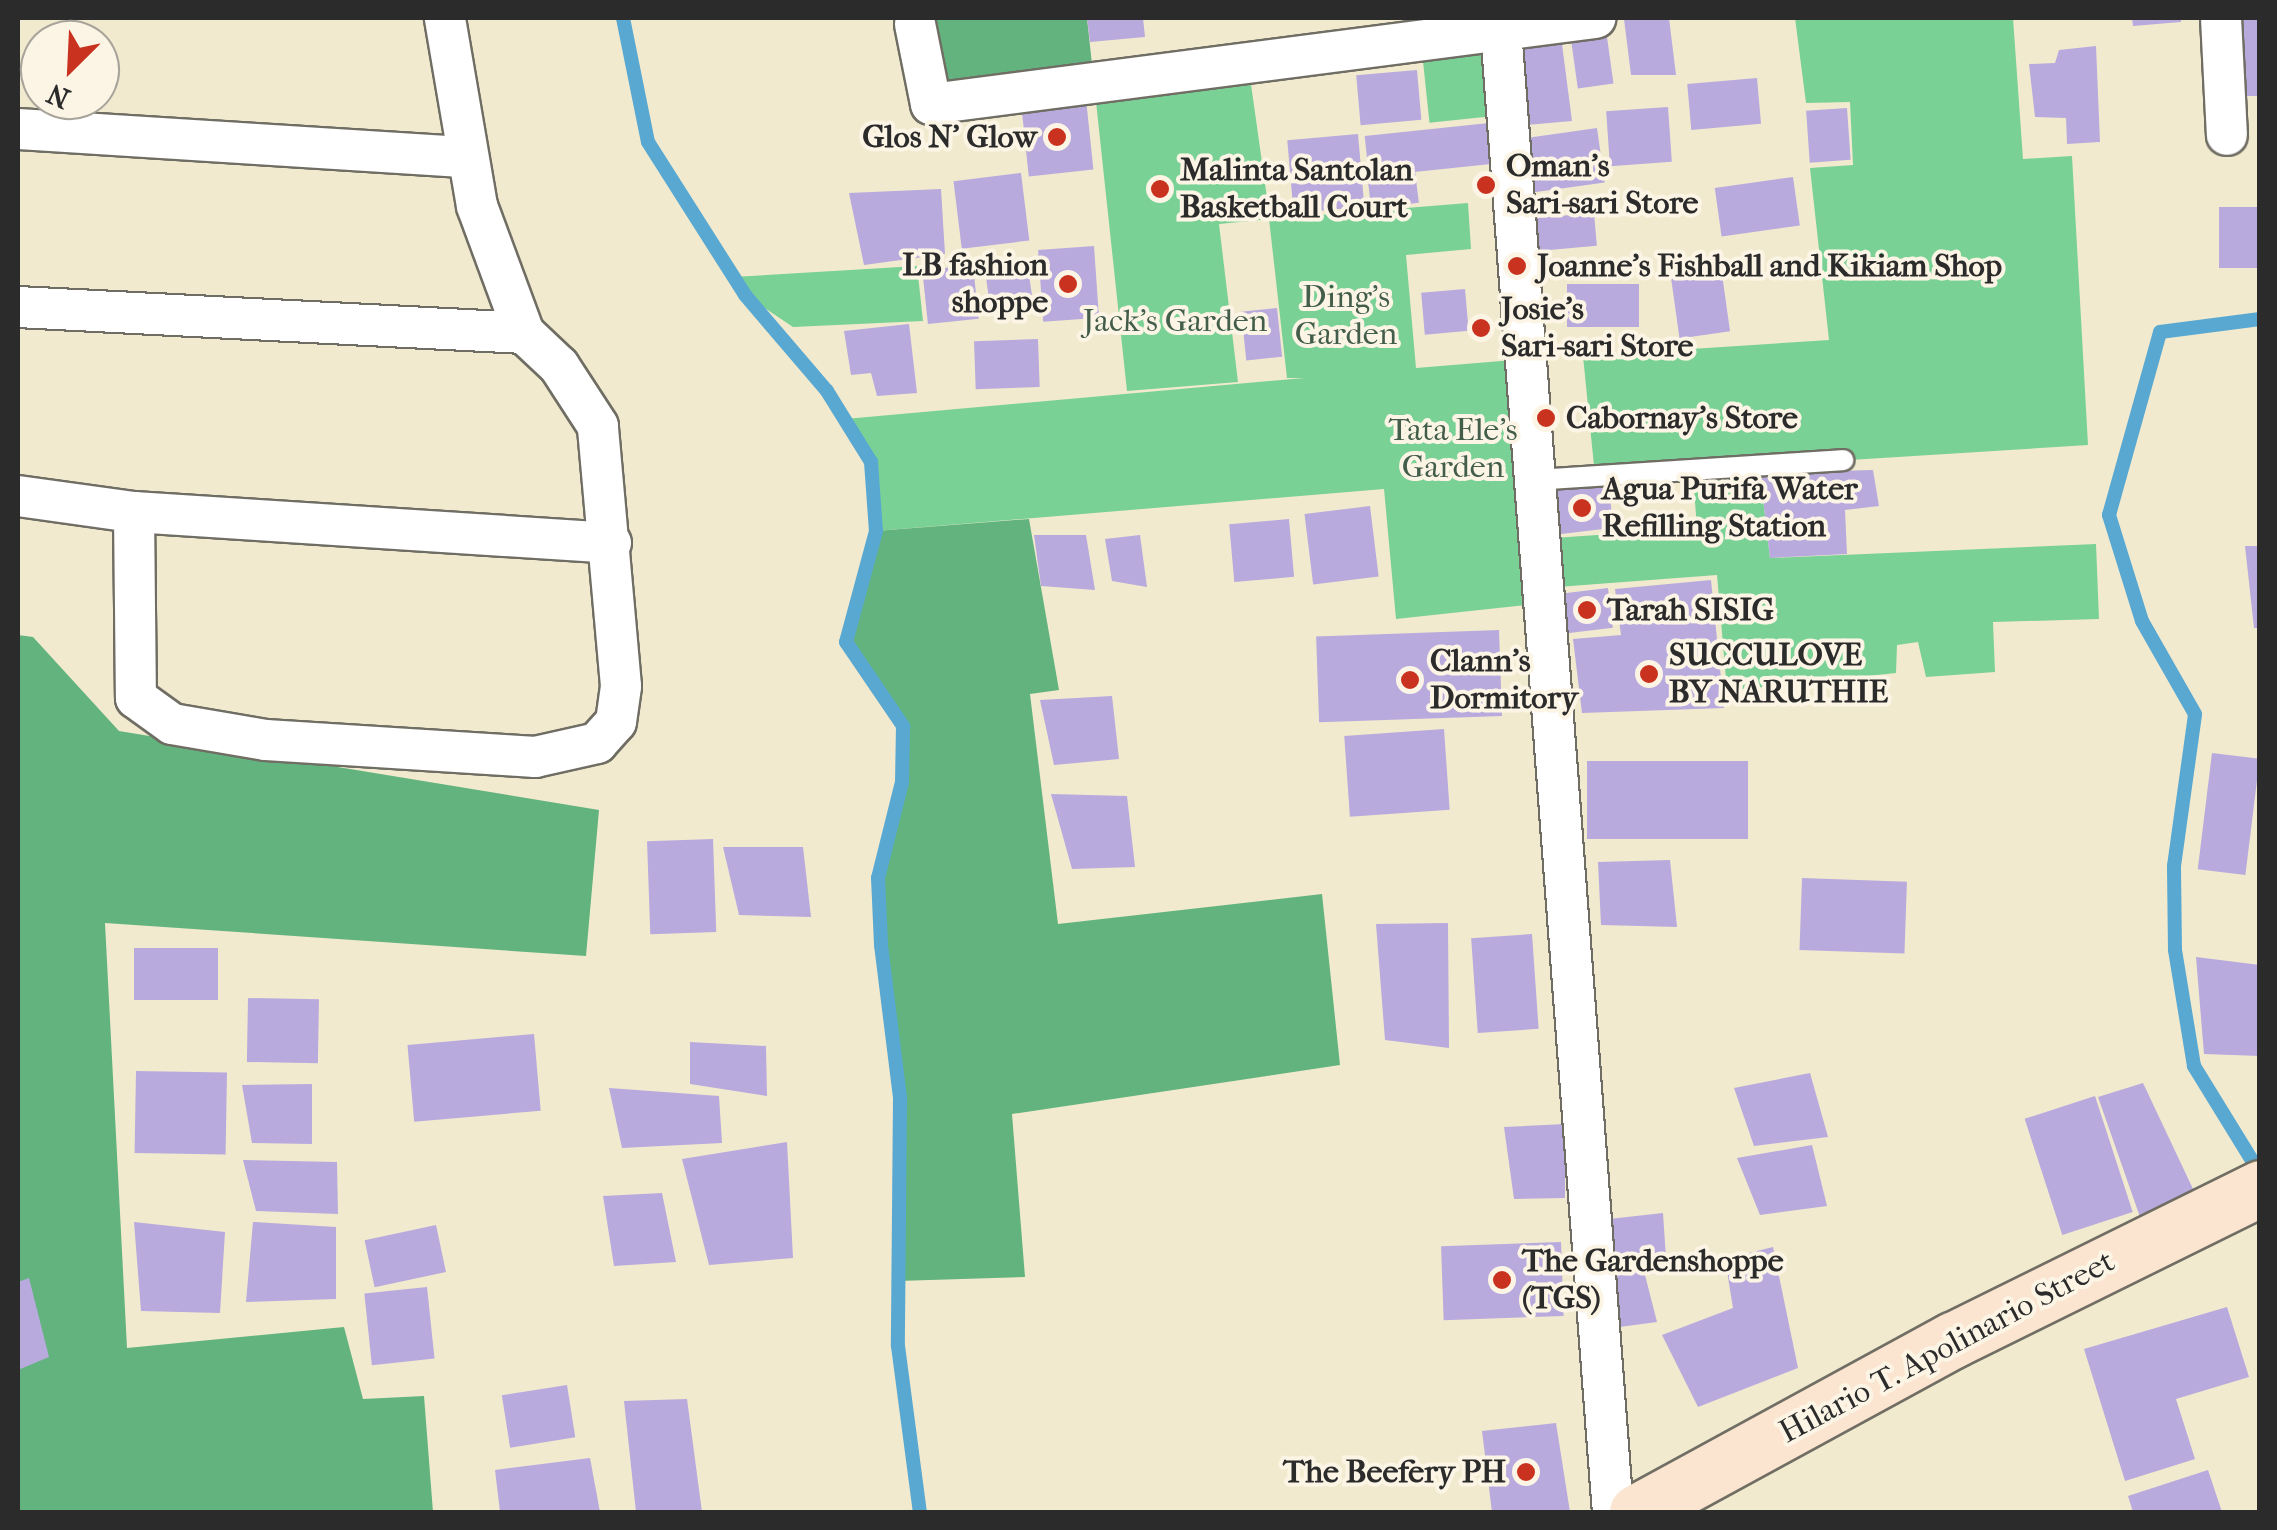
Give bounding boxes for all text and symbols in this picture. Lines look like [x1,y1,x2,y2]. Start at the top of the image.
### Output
north arrow [20,20,120,120]
text: N [42,77,75,115]
place label: Glos N' Glow [862,118,1037,156]
marker: Glos N' Glow [1046,126,1068,148]
place label: Oman's Sari-sari Store [1506,148,1698,223]
place label: Malinta Santolan Basketball Court [1180,152,1413,227]
marker: Oman's Sari-sari Store [1475,174,1497,196]
marker: Malinta Santolan Basketball Court [1149,178,1171,200]
place label: LB fashion shoppe [902,247,1048,322]
place label: Joanne's Fishball and Kikiam Shop [1537,247,2002,285]
marker: Joanne's Fishball and Kikiam Shop [1506,255,1528,277]
marker: LB fashion shoppe [1057,273,1079,295]
park label: Ding's Garden [1295,279,1397,354]
place label: Josie's Sari-sari Store [1501,291,1693,366]
park label: Jack's Garden [1083,302,1267,340]
marker: Josie's Sari-sari Store [1470,317,1492,339]
place label: Cabornay's Store [1566,399,1798,437]
marker: Cabornay's Store [1535,407,1557,429]
park label: Tata Ele's Garden [1388,412,1518,487]
place label: Agua Purifa Water Refilling Station [1602,471,1858,546]
marker: Agua Purifa Water Refilling Station [1571,497,1593,519]
place label: Tarah SISIG [1607,591,1774,629]
marker: Tarah SISIG [1576,599,1598,621]
place label: SUCCULOVE BY NARUTHIE [1669,637,1888,712]
place label: Clann's Dormitory [1430,643,1578,718]
marker: SUCCULOVE BY NARUTHIE [1638,663,1660,685]
marker: Clann's Dormitory [1399,669,1421,691]
street label: Hilario T. Apolinario Street [1773,1242,2121,1452]
place label: The Gardenshoppe (TGS) [1522,1243,1784,1318]
marker: The Gardenshoppe (TGS) [1491,1269,1513,1291]
place label: The Beefery PH [1283,1453,1506,1491]
marker: The Beefery PH [1515,1461,1537,1483]

